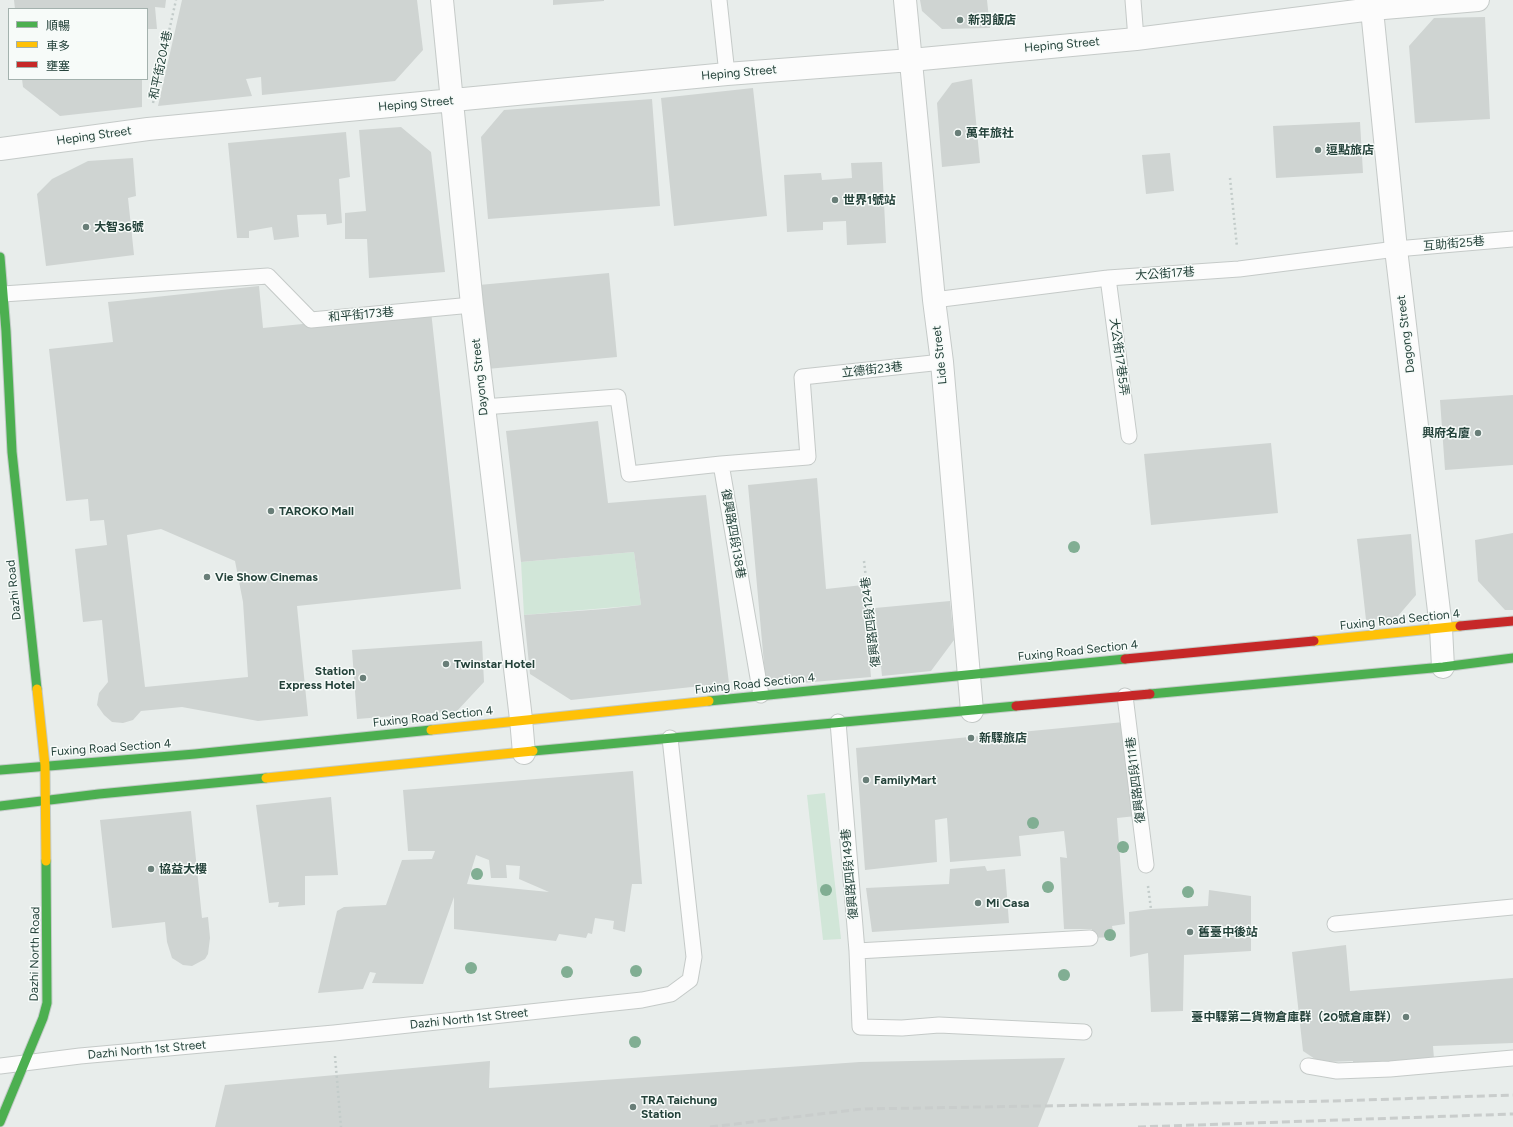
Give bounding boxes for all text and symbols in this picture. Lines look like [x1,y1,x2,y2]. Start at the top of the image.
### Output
legend [8,8,148,80]
place label: 新羽飯店 [968,13,1016,27]
marker: 新羽飯店 [955,15,965,25]
text: 順暢 [46,19,70,33]
street label: 和平街204巷 [147,29,175,101]
street label: Heping Street [1024,35,1100,55]
text: 車多 [46,39,70,53]
text: 壅塞 [46,59,70,73]
street label: Heping Street [701,63,777,83]
street label: Heping Street [378,94,454,114]
street label: Heping Street [55,124,133,148]
place label: 萬年旅社 [966,126,1014,140]
marker: 萬年旅社 [953,128,963,138]
place label: 逗點旅店 [1326,143,1374,157]
marker: 逗點旅店 [1313,145,1323,155]
place label: 世界1號站 [843,193,896,207]
marker: 世界1號站 [830,195,840,205]
place label: 大智36號 [94,220,144,234]
marker: 大智36號 [81,222,91,232]
street label: 互助街25巷 [1423,234,1485,254]
street label: 大公街17巷 [1135,265,1195,283]
street label: Dagong Street [1394,294,1418,374]
street label: 和平街173巷 [328,305,394,325]
street label: 大公街17巷5弄 [1106,317,1132,397]
street label: Lide Street [930,325,950,385]
street label: Dayong Street [469,338,491,416]
street label: 立德街23巷 [841,360,903,380]
place label: 興府名廈 [1422,426,1470,440]
marker: 興府名廈 [1473,428,1483,438]
street label: 復興路四段138巷 [718,488,748,580]
place label: TAROKO Mall [279,504,354,518]
marker: TAROKO Mall [266,506,276,516]
street label: Dazhi Road [4,559,24,621]
place label: Vie Show Cinemas [215,570,318,584]
marker: Vie Show Cinemas [202,572,212,582]
street label: 復興路四段124巷 [858,576,884,668]
street label: Fuxing Road Section 4 [1339,607,1461,633]
street label: Fuxing Road Section 4 [1017,638,1139,664]
place label: Twinstar Hotel [454,657,535,671]
marker: Twinstar Hotel [441,659,451,669]
place label: Station Express Hotel [279,664,355,692]
street label: Fuxing Road Section 4 [694,671,816,697]
marker: Station Express Hotel [358,673,368,683]
street label: Fuxing Road Section 4 [372,704,494,730]
place label: 新驛旅店 [979,731,1027,745]
marker: 新驛旅店 [966,733,976,743]
street label: 復興路四段111巷 [1124,736,1148,824]
street label: Fuxing Road Section 4 [50,737,172,759]
place label: FamilyMart [874,773,936,787]
marker: FamilyMart [861,775,871,785]
street label: 復興路四段149巷 [839,828,861,920]
place label: 協益大樓 [159,862,207,876]
marker: 協益大樓 [146,864,156,874]
place label: Mi Casa [986,896,1029,910]
marker: Mi Casa [973,898,983,908]
street label: Dazhi North Road [27,906,43,1002]
place label: 舊臺中後站 [1198,925,1258,939]
marker: 舊臺中後站 [1185,927,1195,937]
street label: Dazhi North 1st Street [409,1006,529,1032]
place label: 臺中驛第二貨物倉庫群（20號倉庫群） [1191,1010,1398,1024]
marker: 臺中驛第二貨物倉庫群（20號倉庫群） [1401,1012,1411,1022]
street label: Dazhi North 1st Street [87,1038,207,1062]
place label: TRA Taichung Station [641,1093,717,1121]
marker: TRA Taichung Station [628,1102,638,1112]

